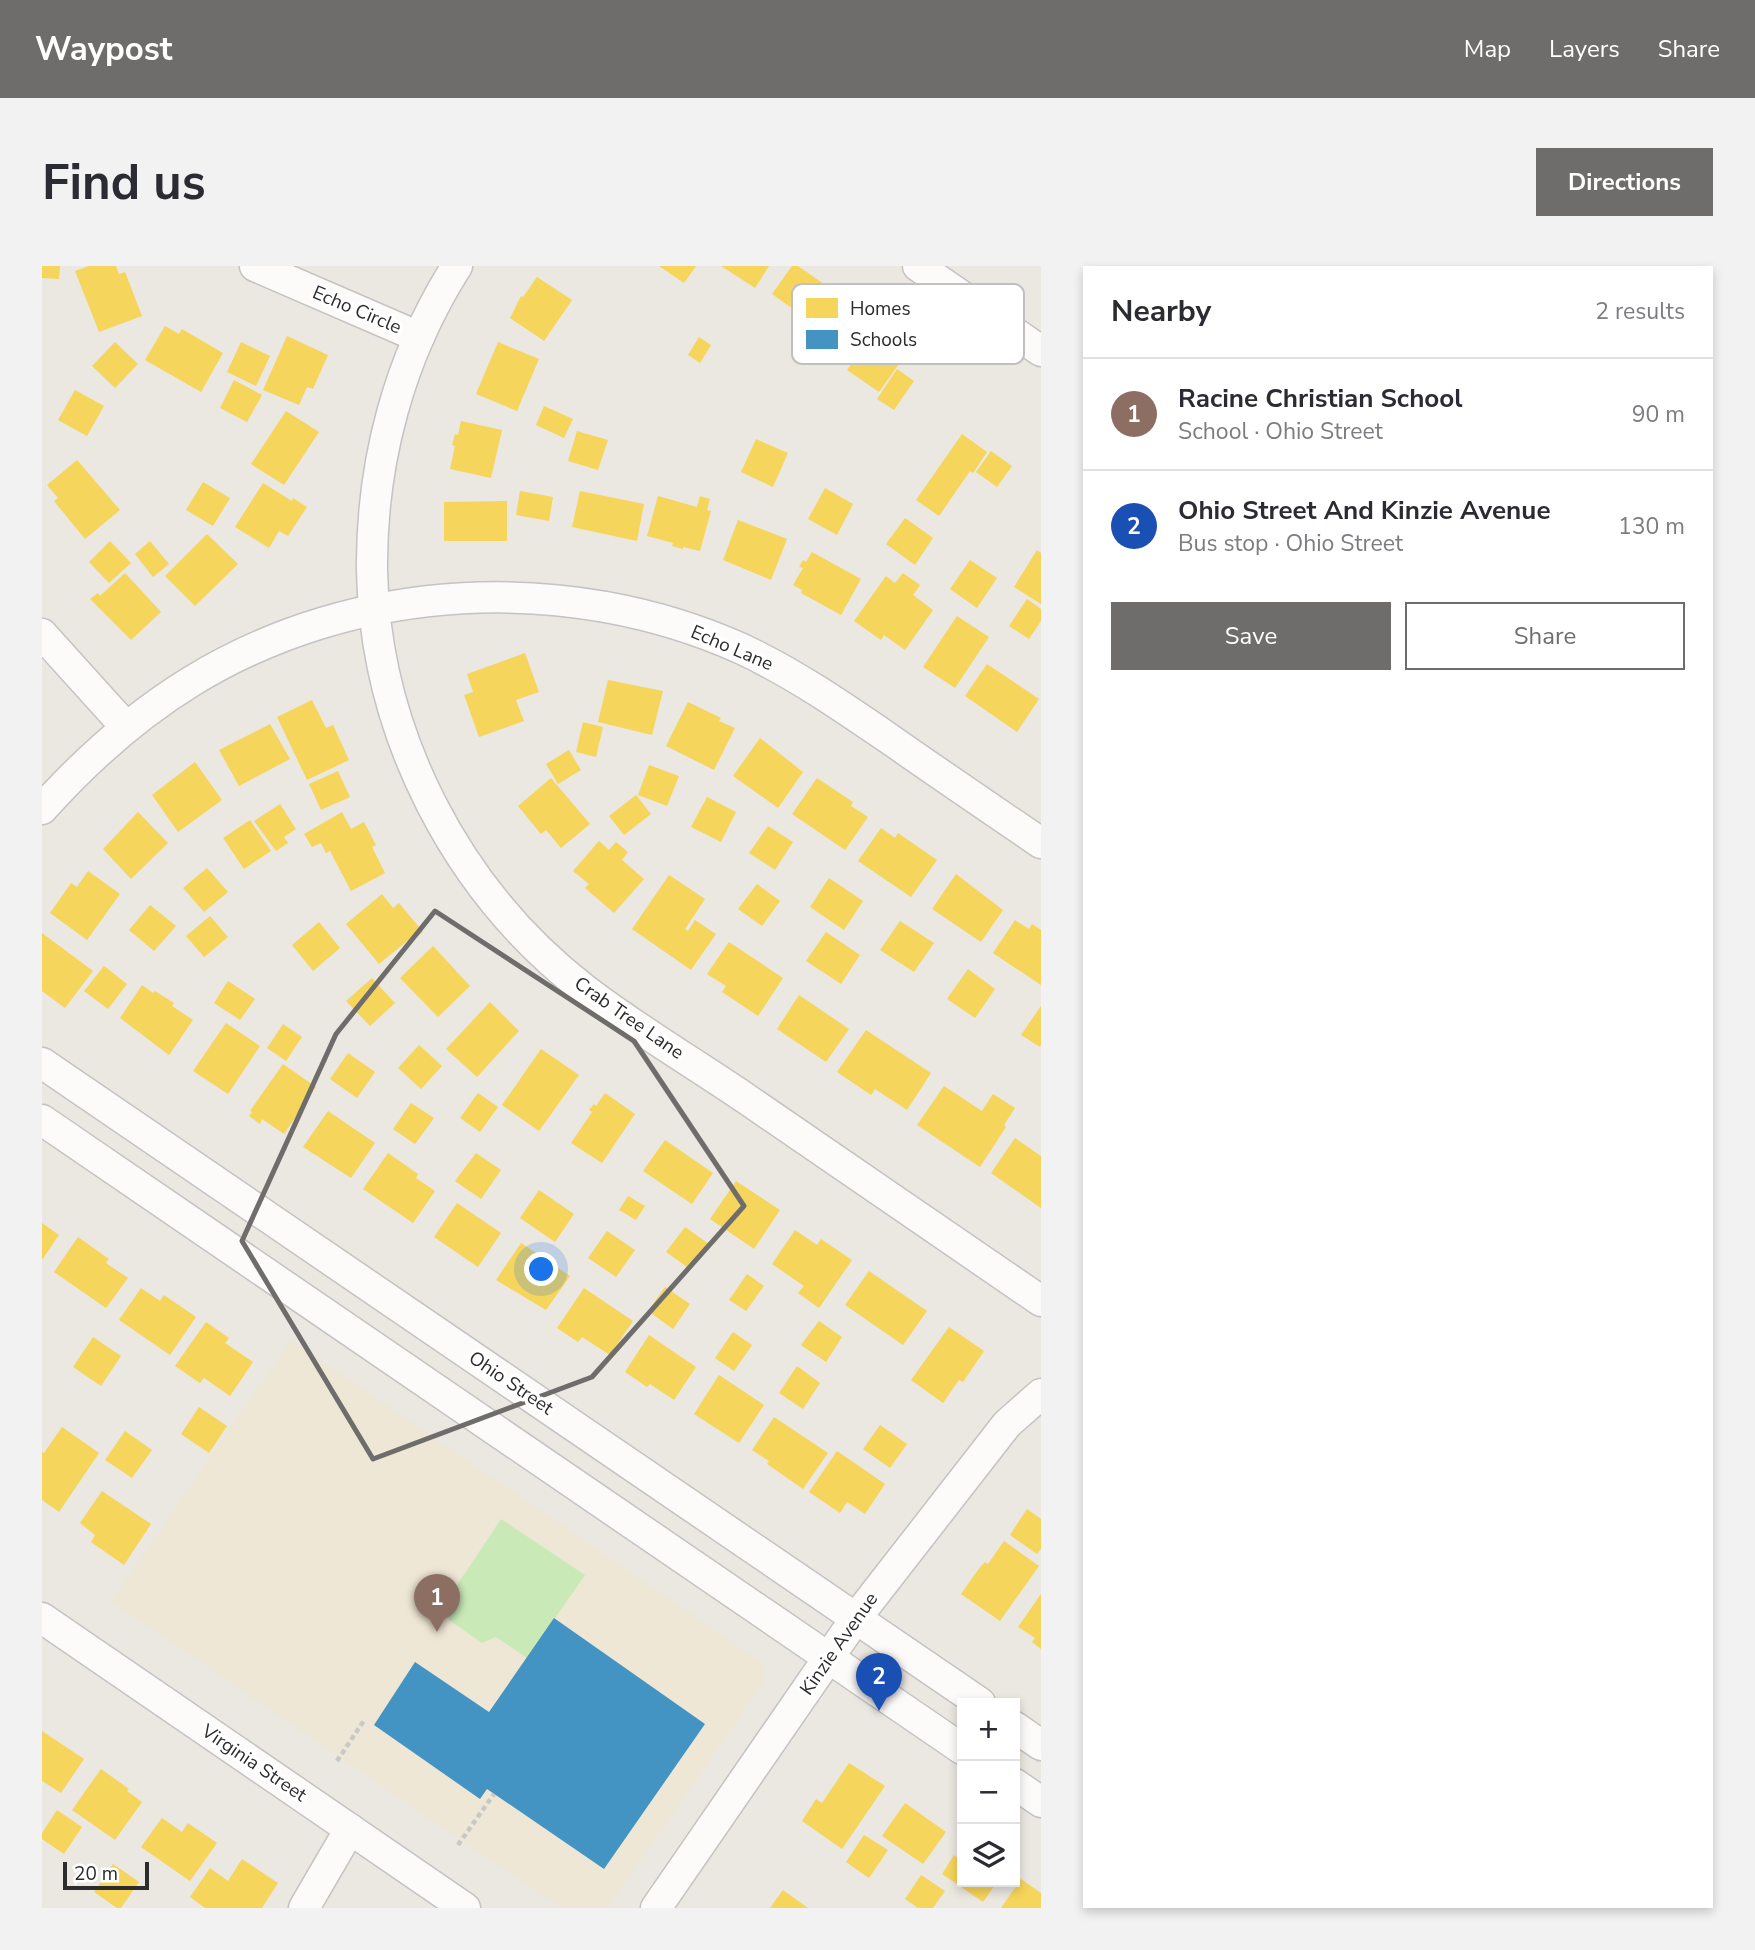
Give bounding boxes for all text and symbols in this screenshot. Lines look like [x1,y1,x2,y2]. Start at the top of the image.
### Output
text: Waypost [35,27,172,72]
text: Map [1464,33,1511,65]
text: Layers [1549,33,1620,65]
text: Share [1658,33,1720,65]
button: Directions [1536,148,1713,216]
text: Find us [42,149,206,216]
street label: Echo Circle [308,280,406,340]
legend [792,284,1024,364]
text: Nearby [1111,291,1211,332]
text: Homes [850,296,911,322]
text: 2 results [1595,296,1685,327]
text: Schools [850,327,917,353]
text: Racine Christian School [1178,381,1463,416]
text: 1 [1127,399,1141,430]
text: 90 m [1632,399,1685,430]
text: School · Ohio Street [1178,416,1383,447]
text: Ohio Street And Kinzie Avenue [1178,493,1550,528]
text: 2 [1127,511,1141,542]
text: 130 m [1618,511,1685,542]
text: Bus stop · Ohio Street [1178,528,1403,559]
button: Save [1111,602,1391,670]
button: Share [1405,602,1685,670]
street label: Echo Lane [687,619,777,677]
street label: Crab Tree Lane [569,970,689,1066]
your location [524,1252,558,1286]
street label: Ohio Street [463,1345,559,1421]
pin: 1 [414,1574,460,1632]
street label: Kinzie Avenue [794,1587,884,1701]
pin: 2 [856,1653,902,1711]
map controls [957,1698,1020,1887]
button: + [957,1698,1020,1761]
street label: Virginia Street [195,1718,312,1808]
button: − [957,1761,1020,1824]
button: layers [957,1824,1020,1887]
scale bar [63,1859,149,1891]
text: 20 m [74,1861,118,1887]

